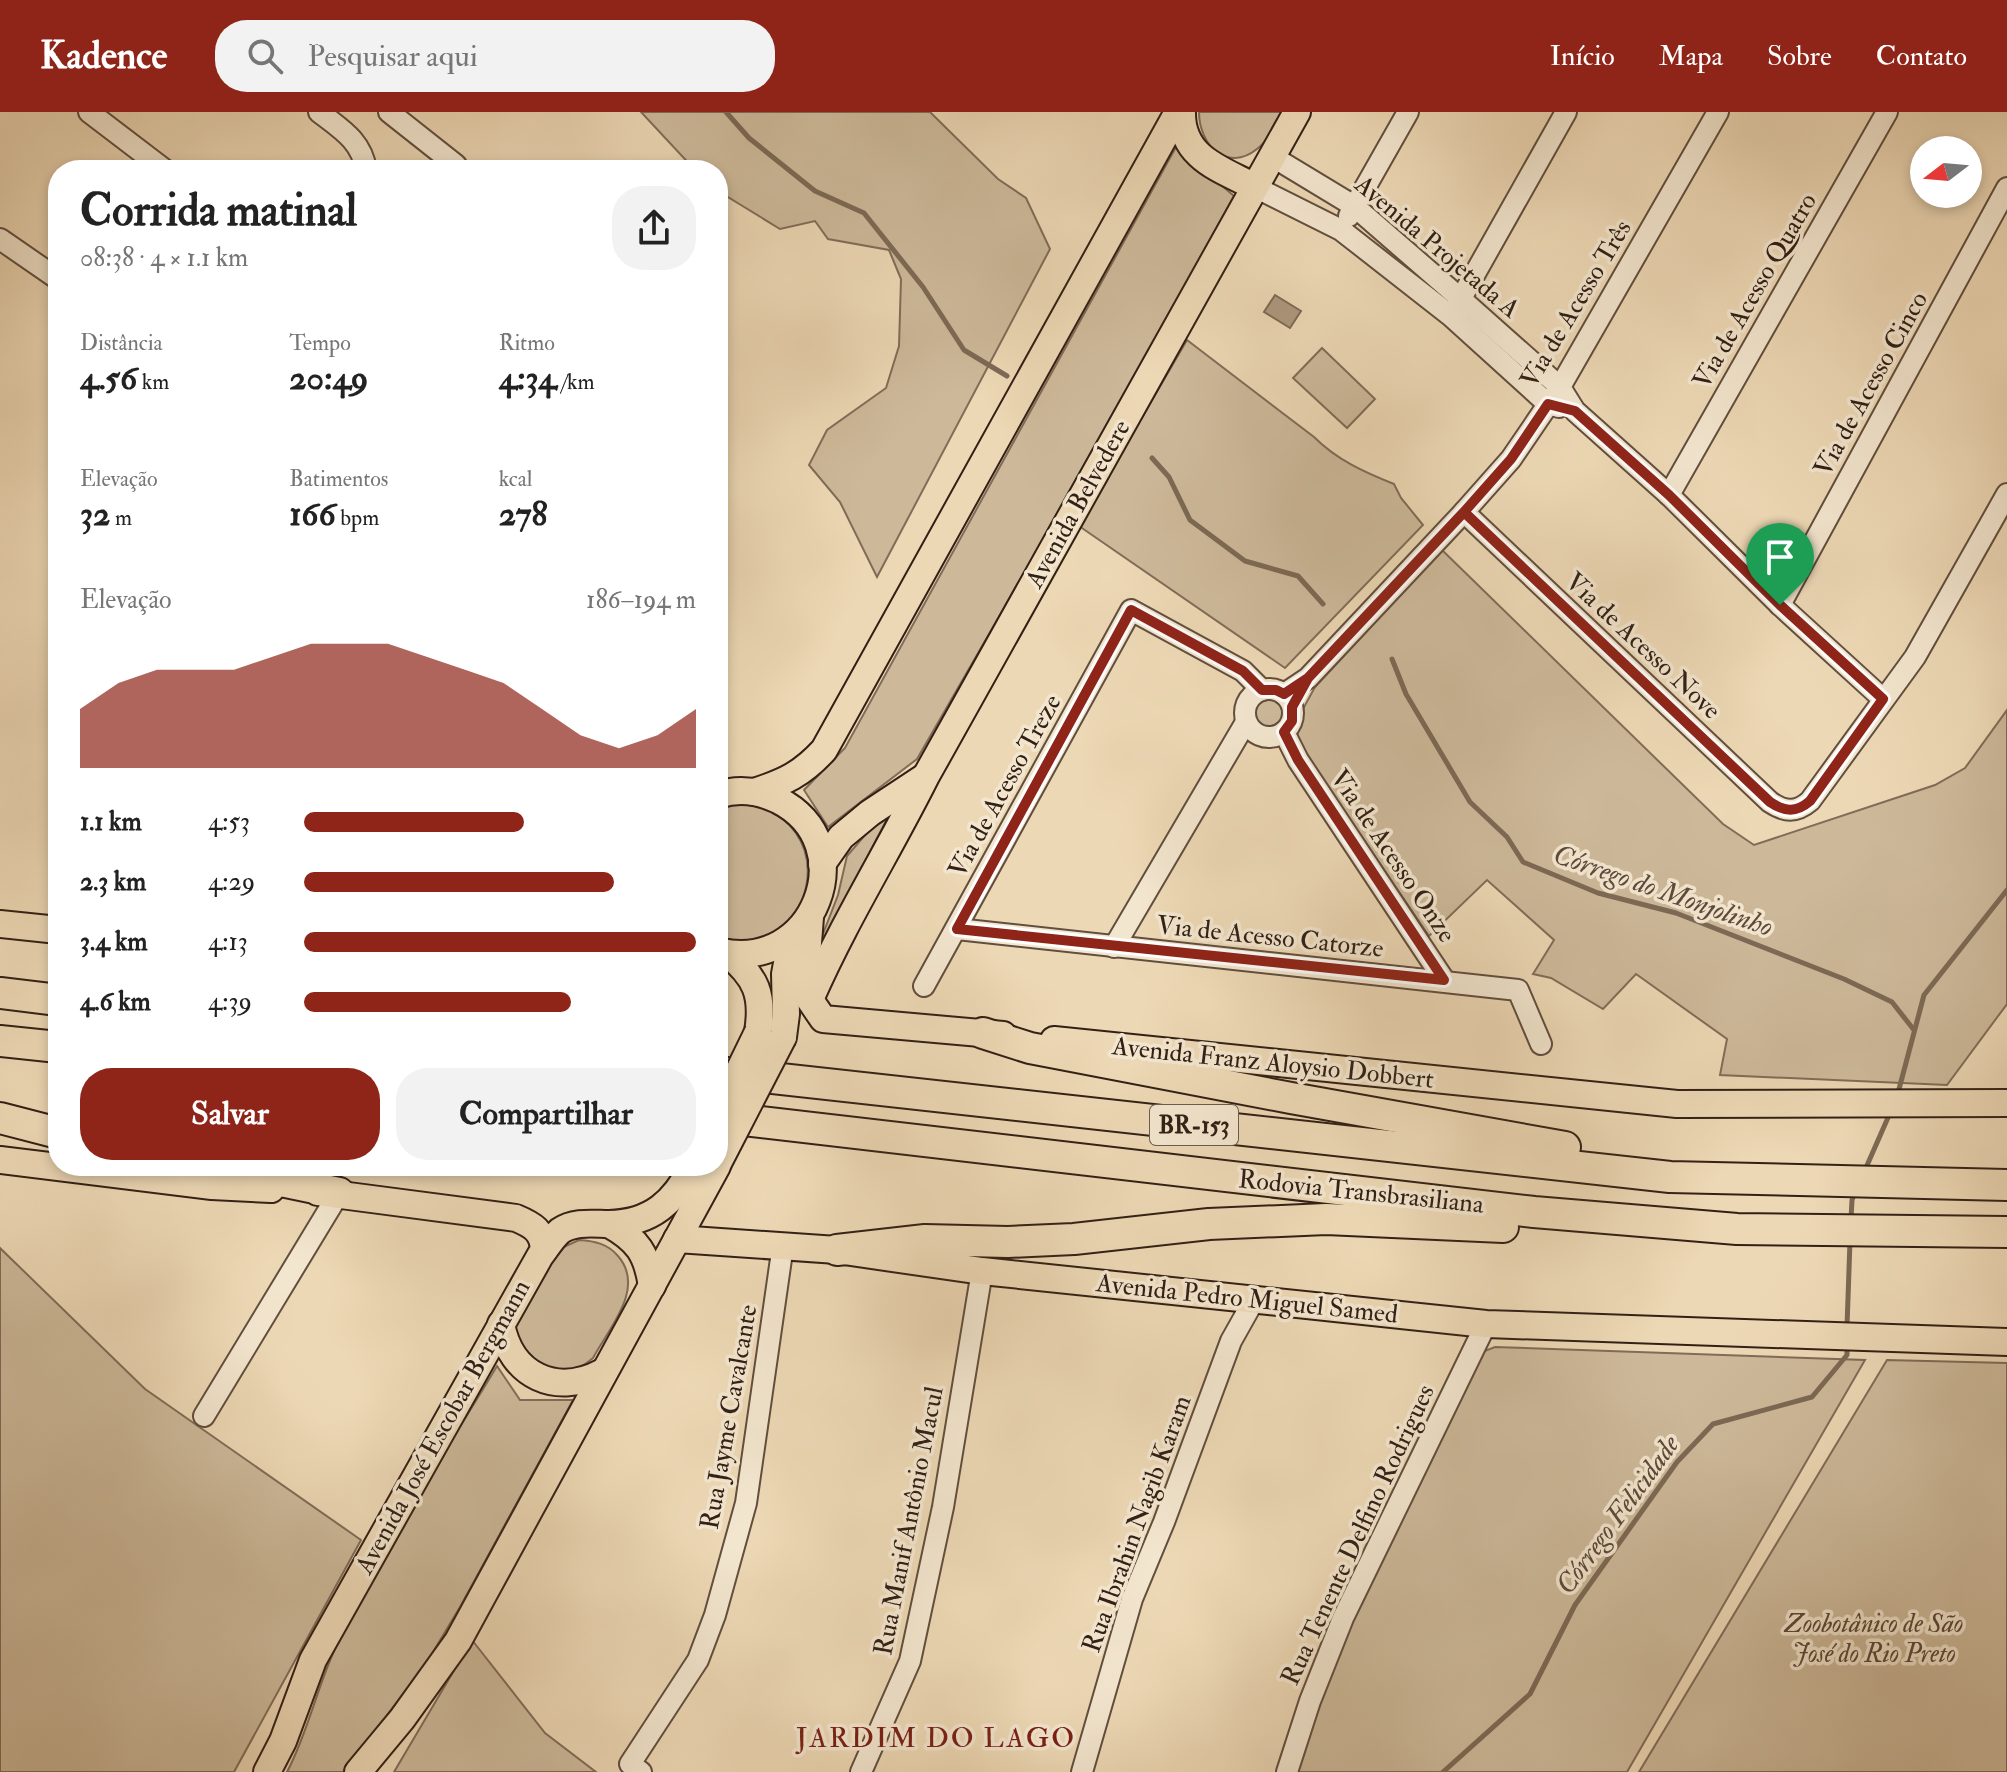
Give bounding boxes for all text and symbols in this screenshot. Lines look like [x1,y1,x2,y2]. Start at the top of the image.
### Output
search box [215,20,775,92]
text: Kadence [40,32,167,80]
icon: search [243,34,287,78]
text: Pesquisar aqui [307,38,478,75]
text: Início [1550,39,1615,74]
text: Mapa [1659,39,1723,74]
text: Sobre [1767,39,1832,74]
text: Contato [1876,39,1967,74]
north arrow [1910,136,1982,208]
map controls [1910,136,1982,208]
street label: Avenida Projetada A [1347,168,1526,326]
text: Corrida matinal [80,184,357,239]
button: share [612,186,696,270]
street label: Via de Acesso Quatro [1686,187,1824,395]
street label: Via de Acesso Três [1513,214,1639,394]
text: 08:38 · 4 × 1.1 km [80,242,248,274]
street label: Via de Acesso Cinco [1807,286,1935,482]
text: Distância [80,329,163,357]
text: Tempo [289,329,351,357]
text: Ritmo [499,329,555,357]
text: 4.56 [80,357,137,400]
text: 20:49 [289,357,368,400]
text: 4:34 [499,357,557,400]
text: km [137,368,169,396]
text: /km [557,368,595,396]
street label: Avenida Belvedere [1018,414,1137,595]
text: Elevação [80,465,158,493]
text: Batimentos [289,465,388,493]
text: kcal [499,465,532,493]
text: 32 [80,493,110,536]
text: 166 [289,493,336,536]
text: 278 [499,493,547,536]
text: m [110,504,132,532]
text: bpm [336,504,379,532]
pin [1746,523,1814,605]
icon: arrive [1758,535,1802,579]
street label: Via de Acesso Nove [1559,566,1728,726]
text: Elevação [80,584,172,616]
text: 186–194 m [586,584,696,616]
street label: Via de Acesso Treze [941,689,1069,883]
street label: Via de Acesso Onze [1323,763,1463,949]
text: 1.1 km [80,806,142,838]
text: 4:53 [208,806,250,838]
water label: Córrego do Monjolinho [1549,837,1777,945]
text: 2.3 km [80,866,146,898]
text: 4:29 [208,866,255,898]
street label: Via de Acesso Catorze [1155,909,1385,965]
text: 3.4 km [80,926,147,958]
text: 4:13 [208,926,248,958]
text: 4.6 km [80,986,151,1018]
text: 4:39 [208,986,252,1018]
street label: Avenida Franz Aloysio Dobbert [1110,1030,1435,1096]
button: Salvar [80,1068,380,1160]
button: Compartilhar [396,1068,696,1160]
road number: BR-153 [1150,1105,1238,1145]
street label: Rodovia Transbrasiliana [1237,1163,1486,1221]
street label: Avenida Pedro Miguel Samed [1094,1267,1400,1331]
street label: Avenida José Escobar Bergmann [348,1274,537,1581]
street label: Rua Jayme Cavalcante [693,1302,765,1532]
street label: Rua Tenente Delfino Rodrigues [1274,1380,1442,1690]
street label: Rua Manif Antônio Macul [867,1384,951,1658]
street label: Rua Ibrahin Nagib Karam [1076,1391,1198,1657]
water label: Córrego Felicidade [1548,1428,1688,1602]
park label: Zoobotânico de São José do Rio Preto [1784,1608,1963,1670]
district label: JARDIM DO LAGO [795,1721,1076,1756]

